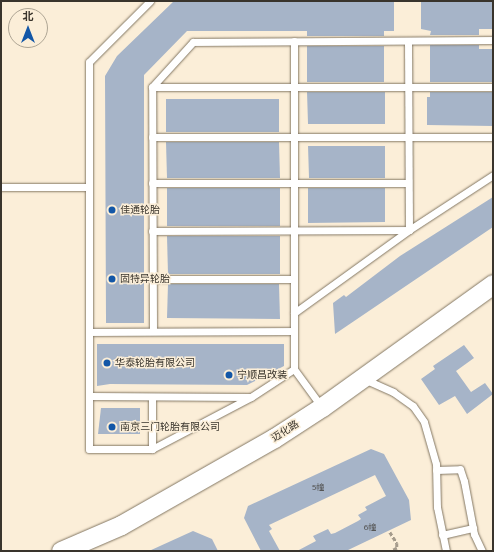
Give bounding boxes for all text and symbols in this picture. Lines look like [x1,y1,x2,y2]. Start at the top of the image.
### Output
north arrow [8,8,48,48]
text: 北 [23,10,34,23]
place label: 佳通轮胎 [120,204,160,216]
marker: 佳通轮胎 [107,205,117,215]
place label: 固特异轮胎 [120,273,170,285]
marker: 固特异轮胎 [107,274,117,284]
place label: 华泰轮胎有限公司 [115,357,195,369]
marker: 华泰轮胎有限公司 [102,358,112,368]
place label: 宁顺昌改装 [237,369,287,381]
marker: 宁顺昌改装 [224,370,234,380]
street label: 迈化路 [269,418,301,444]
place label: 南京三门轮胎有限公司 [120,421,220,433]
marker: 南京三门轮胎有限公司 [107,422,117,432]
house number: 5幢 [312,483,324,493]
house number: 6幢 [364,523,376,533]

